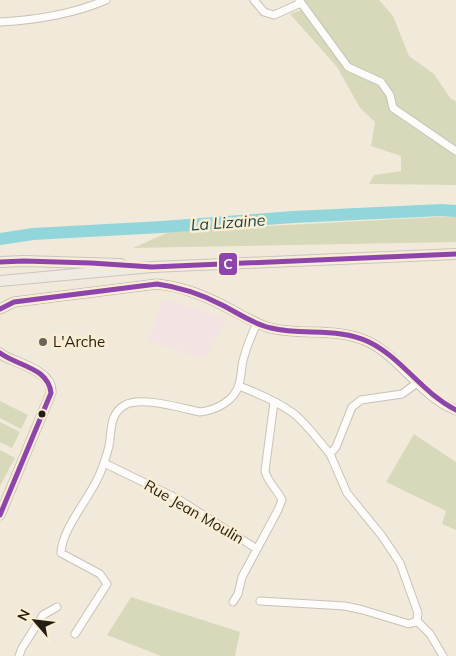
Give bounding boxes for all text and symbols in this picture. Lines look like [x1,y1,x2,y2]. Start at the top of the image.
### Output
water label: La Lizaine [190,209,266,235]
line badge: C [218,252,238,276]
text: C [223,255,233,273]
place label: L'Arche [53,332,105,351]
marker: L'Arche [37,336,49,348]
unlabelled marker [37,409,47,419]
street label: Rue Jean Moulin [141,475,247,548]
north arrow [10,596,60,646]
text: N [13,606,34,624]

